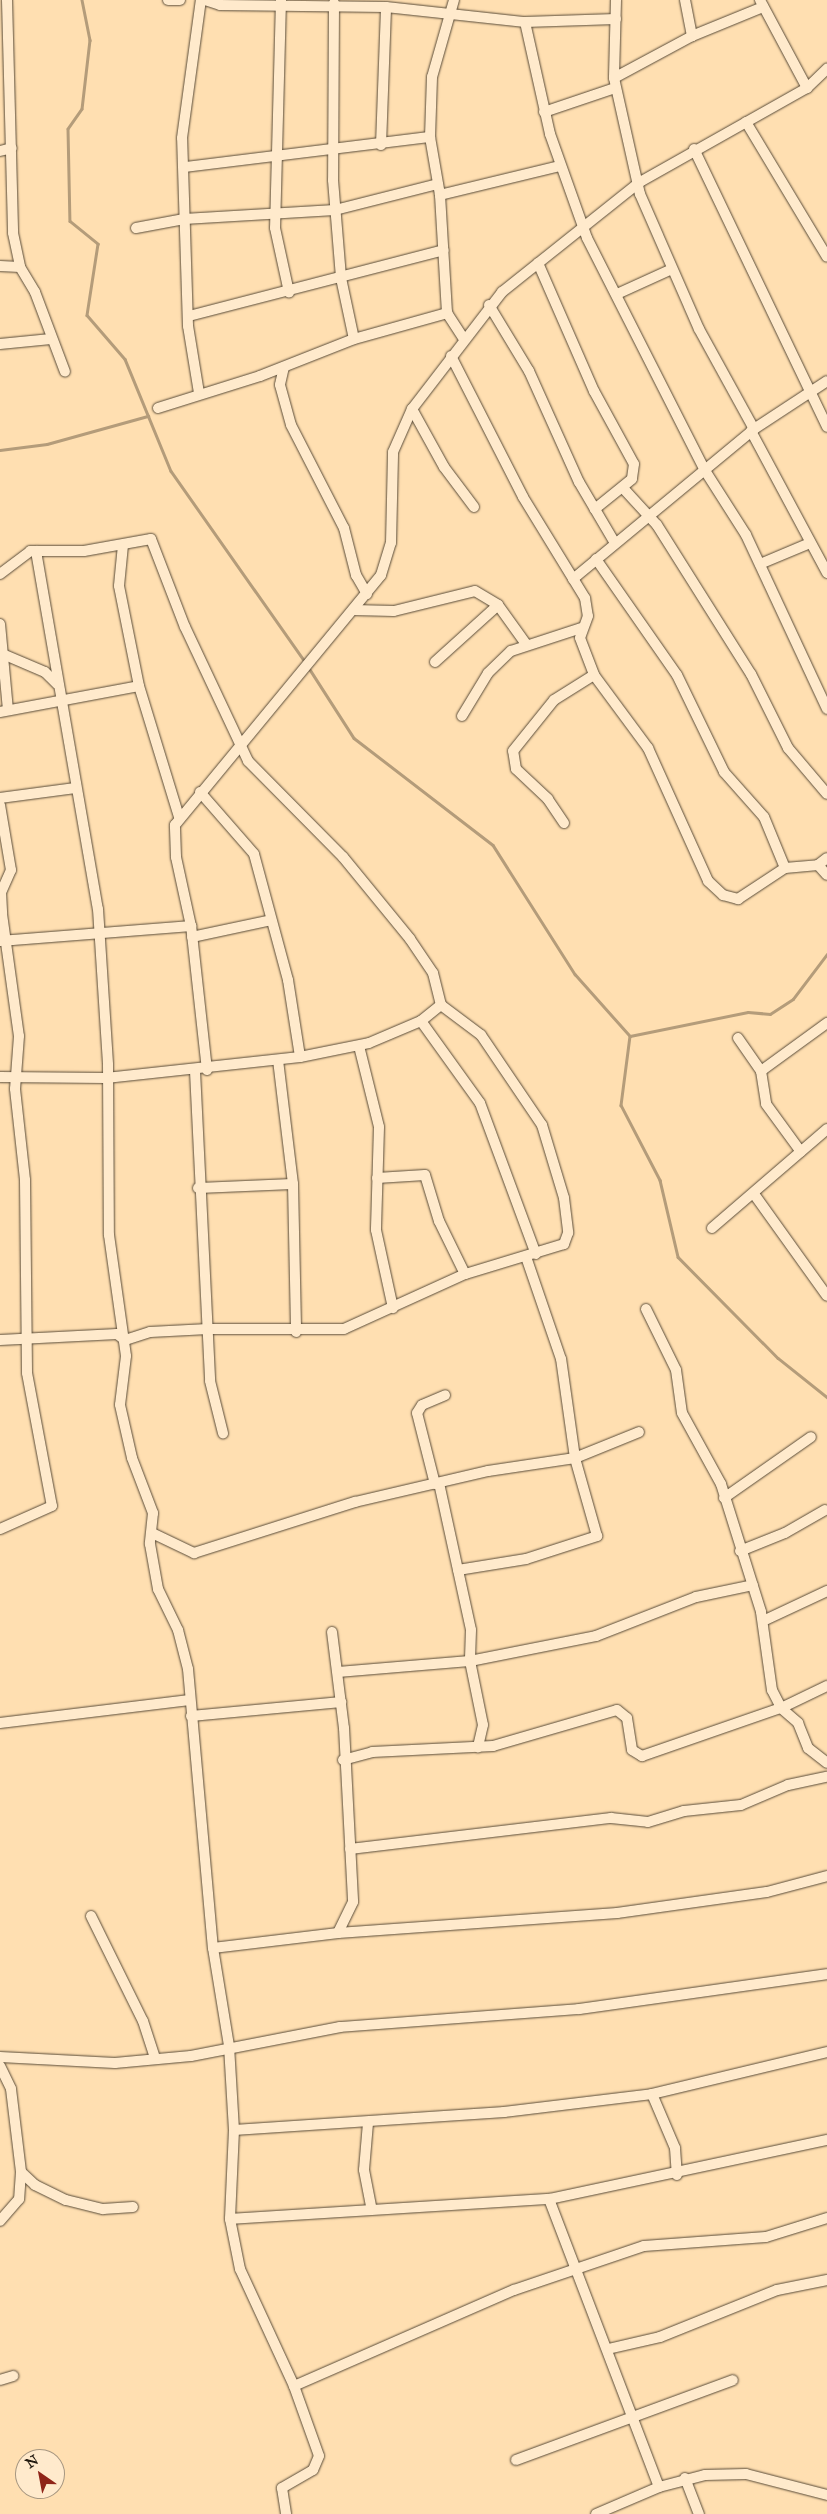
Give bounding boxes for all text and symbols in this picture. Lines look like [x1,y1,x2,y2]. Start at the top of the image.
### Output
north arrow [15,2449,65,2499]
text: N [22,2451,42,2472]

